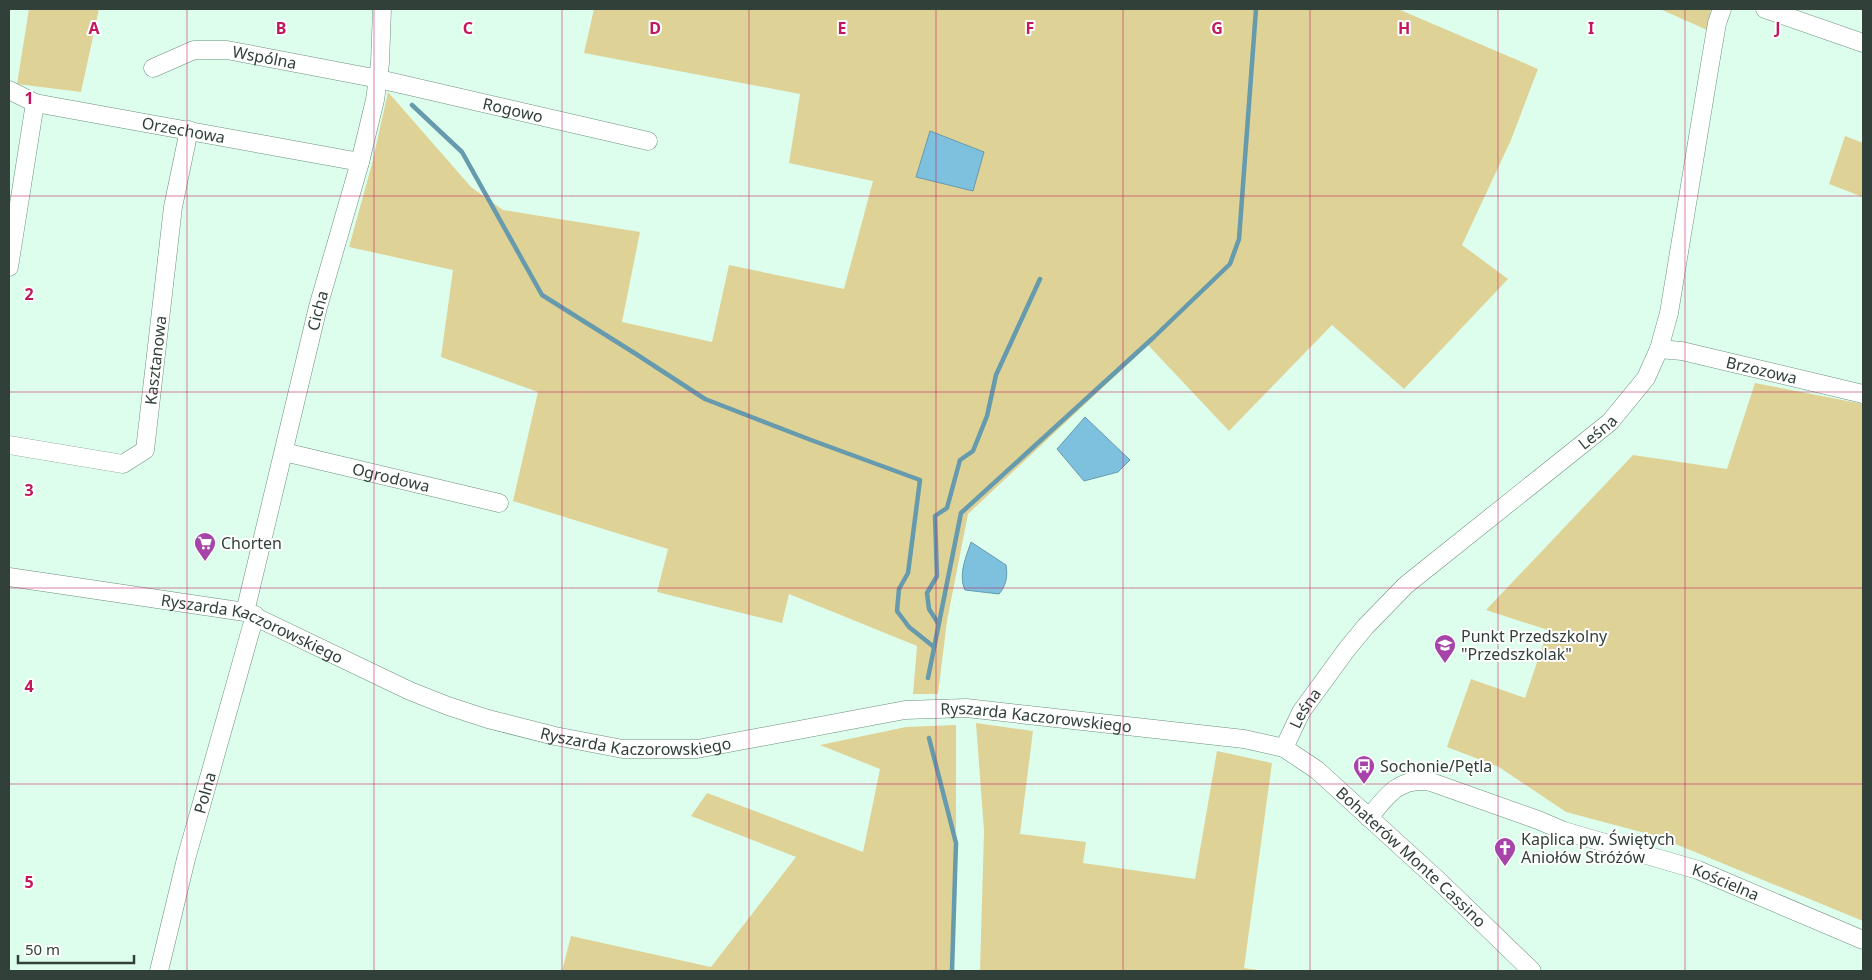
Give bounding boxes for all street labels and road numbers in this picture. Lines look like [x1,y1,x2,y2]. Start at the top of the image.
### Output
street label: Wspólna [231,40,299,74]
street label: Rogowo [481,92,545,127]
street label: Orzechowa [140,112,227,148]
street label: Cicha [302,288,333,333]
street label: Kasztanowa [139,314,171,406]
street label: Brzozowa [1724,351,1800,389]
street label: Leśna [1573,410,1622,454]
street label: Ogrodowa [350,458,432,497]
street label: Ryszarda Kaczorowskiego [159,589,347,668]
street label: Leśna [1284,684,1326,732]
street label: Ryszarda Kaczorowskiego [940,697,1133,737]
street label: Ryszarda Kaczorowskiego [538,722,733,760]
street label: Polna [188,769,221,816]
street label: Bohaterów Monte Cassino [1331,782,1491,932]
street label: Kościelna [1690,858,1763,906]

